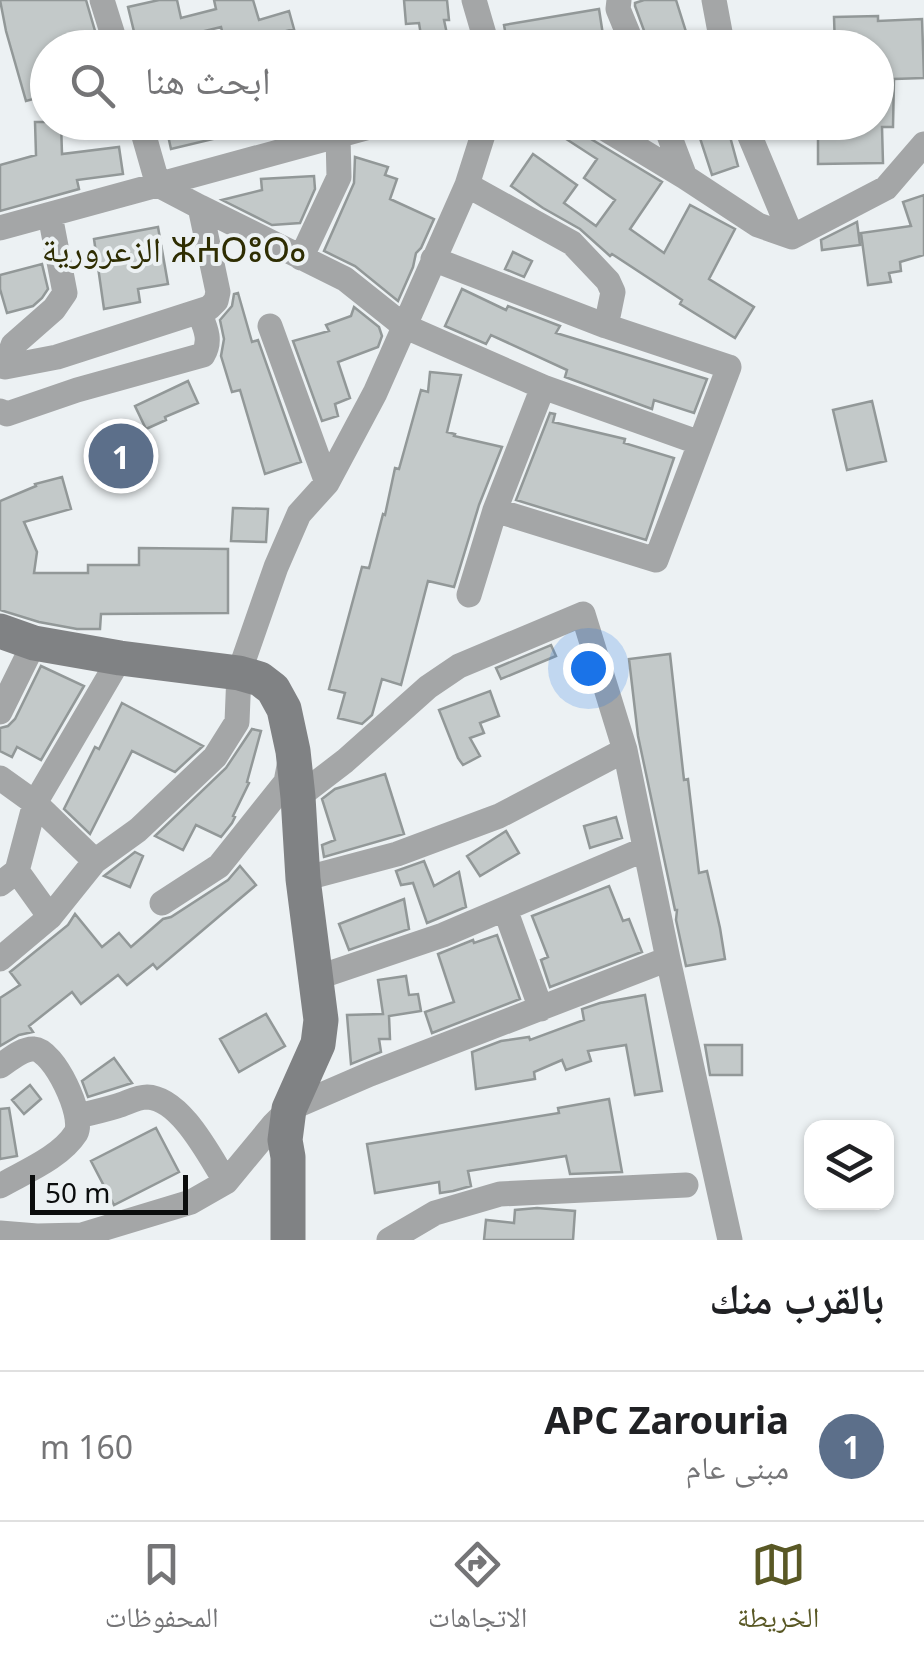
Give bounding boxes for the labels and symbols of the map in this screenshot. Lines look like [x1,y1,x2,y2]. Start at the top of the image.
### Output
district label: الزعرورية ⵣⵄⵔⵓⵔⴰ [42,225,306,272]
pin: 1 [88,418,154,494]
your location [563,643,614,694]
scale bar [30,1170,188,1214]

